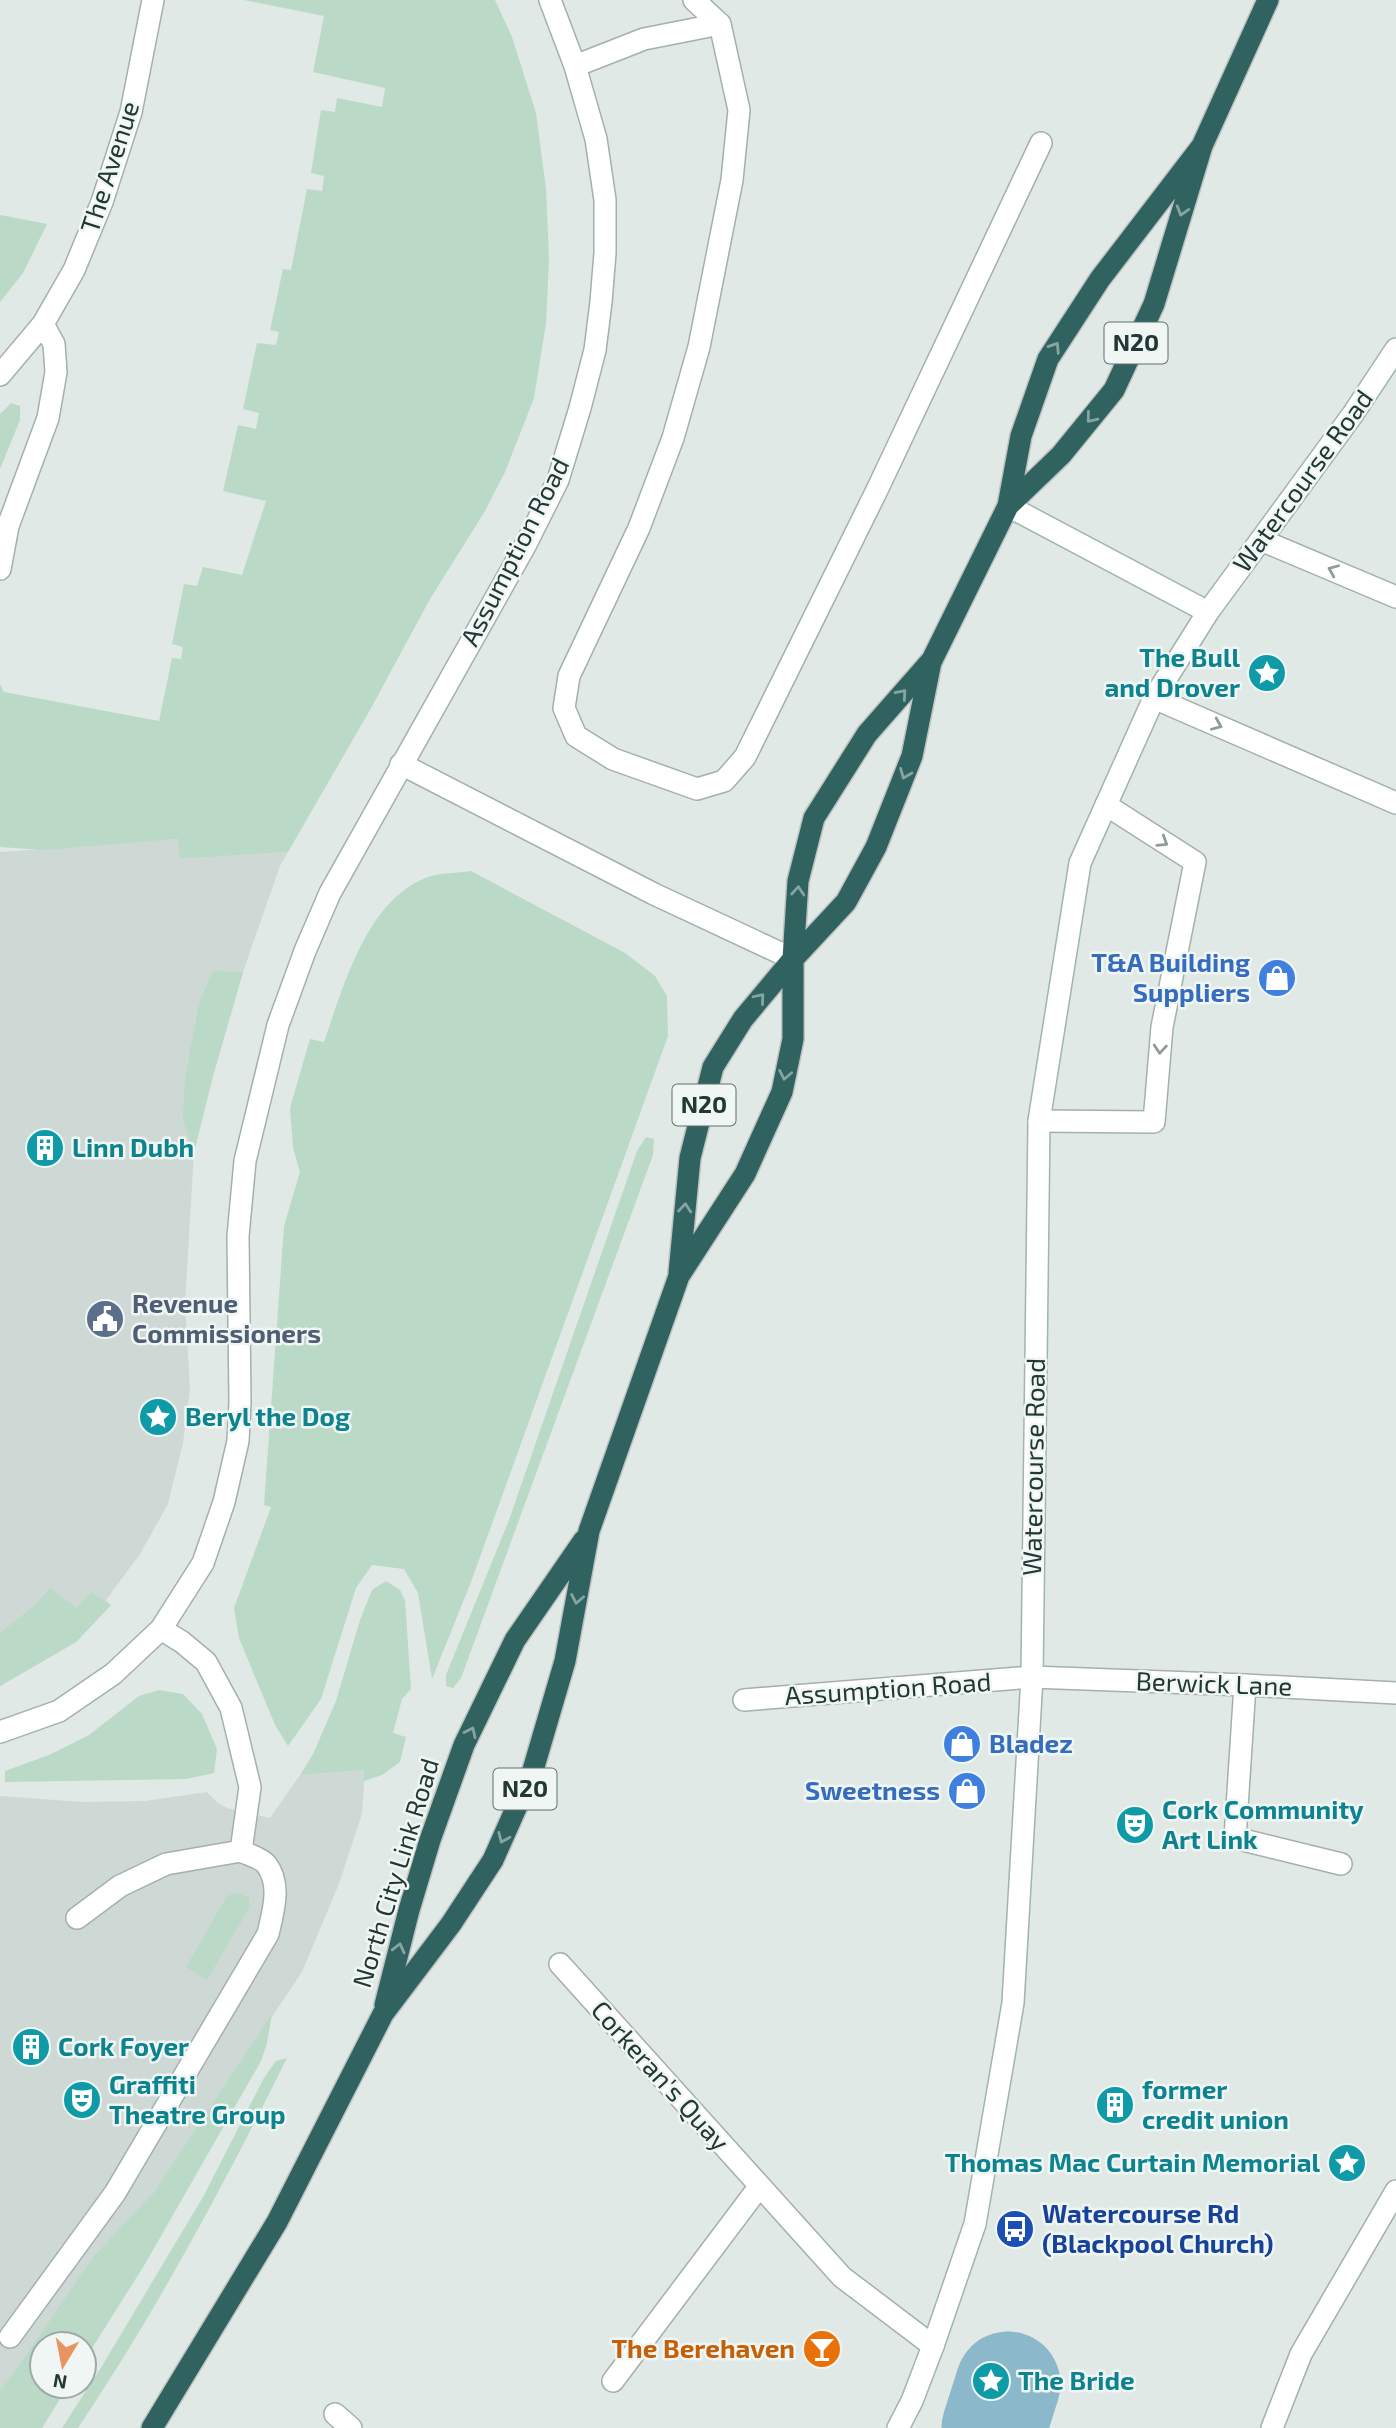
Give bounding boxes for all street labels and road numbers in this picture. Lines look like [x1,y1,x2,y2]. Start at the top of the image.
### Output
street label: The Avenue [73,97,144,236]
road number: N20 [1104,322,1168,364]
street label: Watercourse Road [1225,383,1378,577]
street label: Assumption Road [453,452,574,651]
road number: N20 [672,1084,736,1126]
street label: Watercourse Road [1015,1358,1050,1576]
street label: Berwick Lane [1135,1664,1293,1701]
street label: Assumption Road [783,1665,992,1710]
street label: North City Link Road [345,1754,444,1991]
road number: N20 [494,1769,556,1810]
street label: Corkeran's Quay [586,1994,737,2157]

